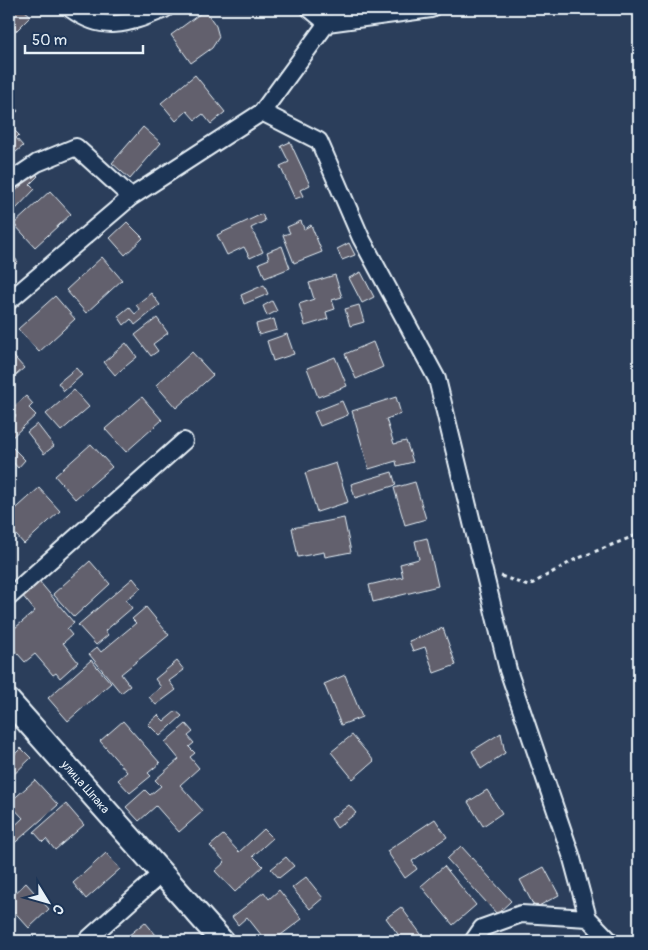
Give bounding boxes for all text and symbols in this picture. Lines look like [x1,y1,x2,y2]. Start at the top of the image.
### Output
scale bar [25,22,142,54]
text: 50 m [32,31,67,50]
street label: улица Шпака [57,757,113,817]
north arrow [22,878,72,928]
text: С [48,901,67,918]

